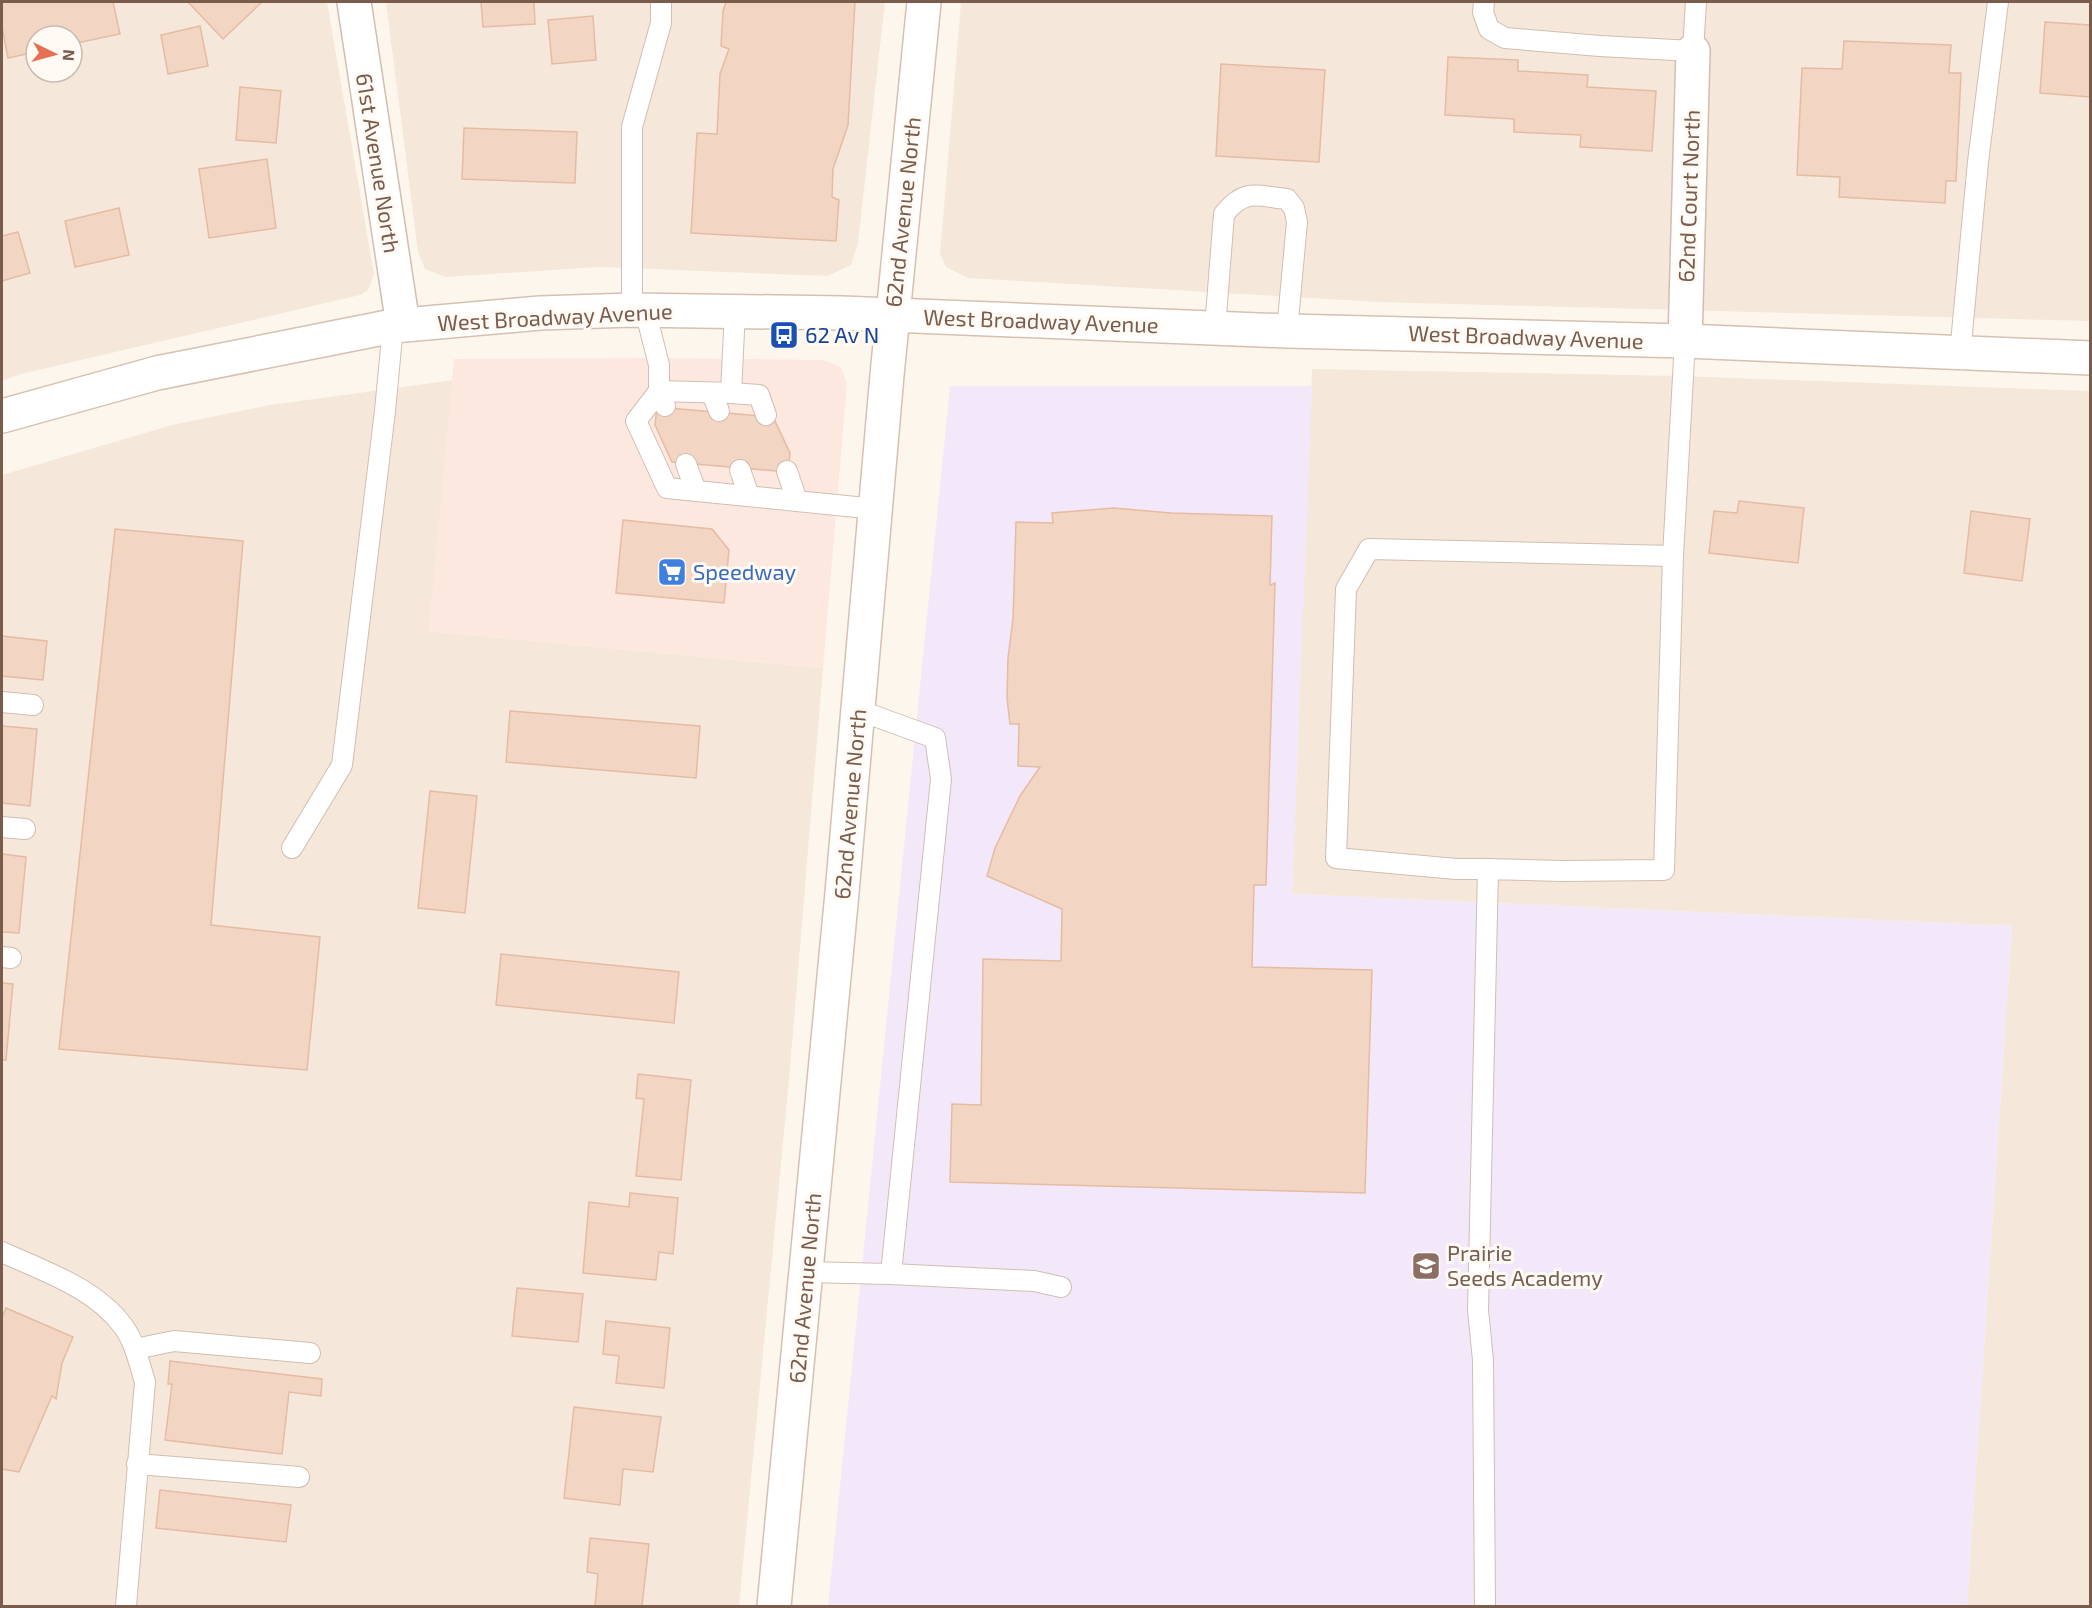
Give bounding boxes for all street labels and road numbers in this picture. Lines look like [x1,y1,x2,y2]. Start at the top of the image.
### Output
street label: 61st Avenue North [352,71,406,255]
street label: 62nd Court North [1672,109,1704,283]
street label: 62nd Avenue North [879,115,925,308]
street label: West Broadway Avenue [437,297,673,335]
street label: West Broadway Avenue [923,303,1159,337]
street label: West Broadway Avenue [1408,319,1644,353]
street label: 62nd Avenue North [828,707,870,900]
street label: 62nd Avenue North [783,1191,825,1384]

